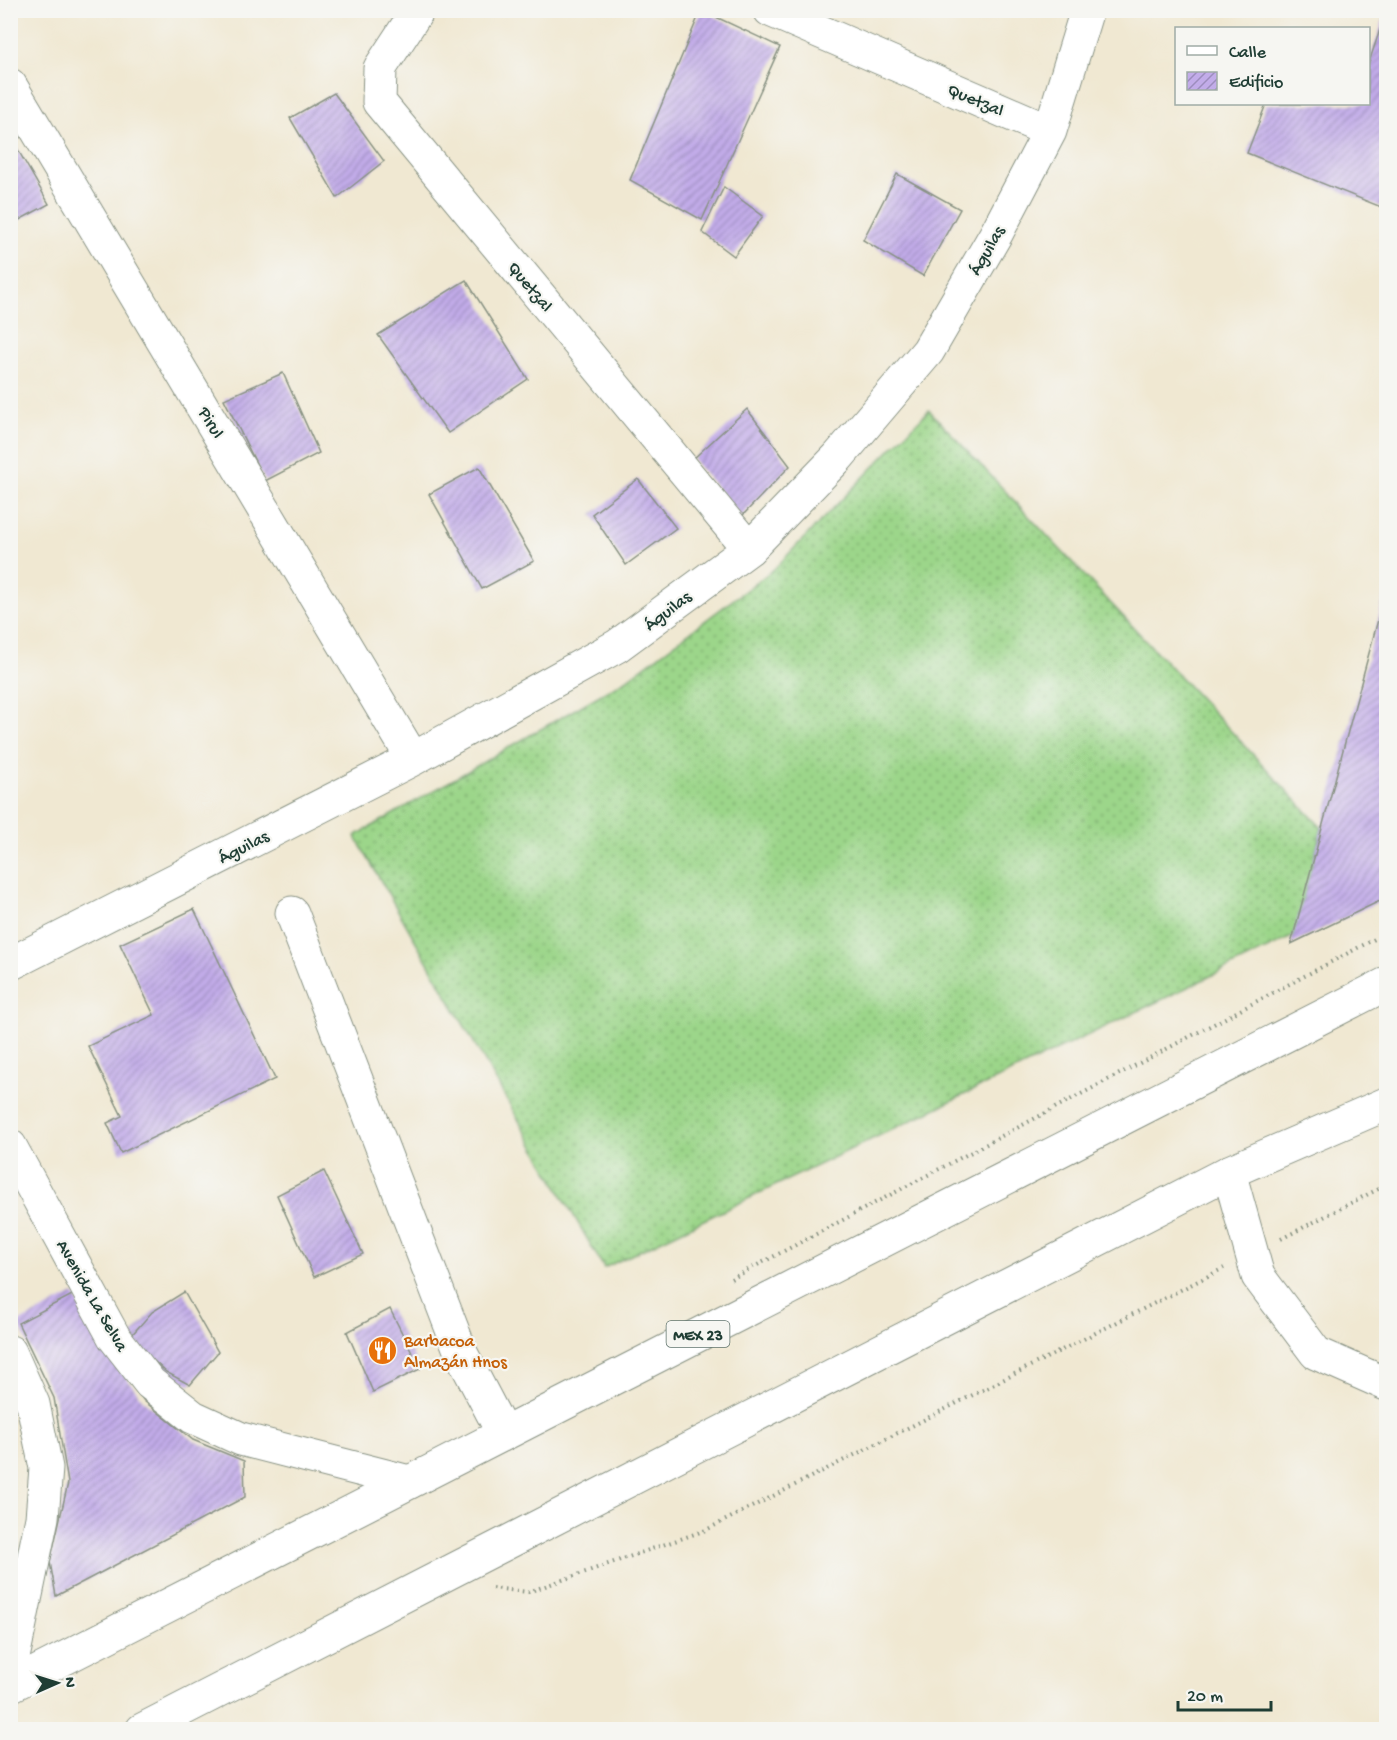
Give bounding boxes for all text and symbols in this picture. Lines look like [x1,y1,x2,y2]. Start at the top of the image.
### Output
legend [1175,27,1370,105]
text: Calle [1229,43,1267,64]
text: Edificio [1229,73,1283,94]
street label: Quetzal [944,80,1006,123]
street label: Águilas [965,221,1011,280]
street label: Quetzal [502,258,556,317]
street label: Pirul [192,403,227,443]
street label: Águilas [640,586,697,637]
street label: Águilas [215,825,274,870]
street label: Avenida La Selva [50,1237,132,1357]
road number: MEX 23 [666,1321,730,1347]
place label: Barbacoa Almazán Hnos [403,1332,508,1374]
restaurant icon: Barbacoa Almazán Hnos [367,1334,399,1366]
north arrow [27,1653,87,1713]
scale bar [1178,1674,1271,1712]
text: N [59,1677,78,1689]
text: 20 m [1187,1687,1223,1708]

